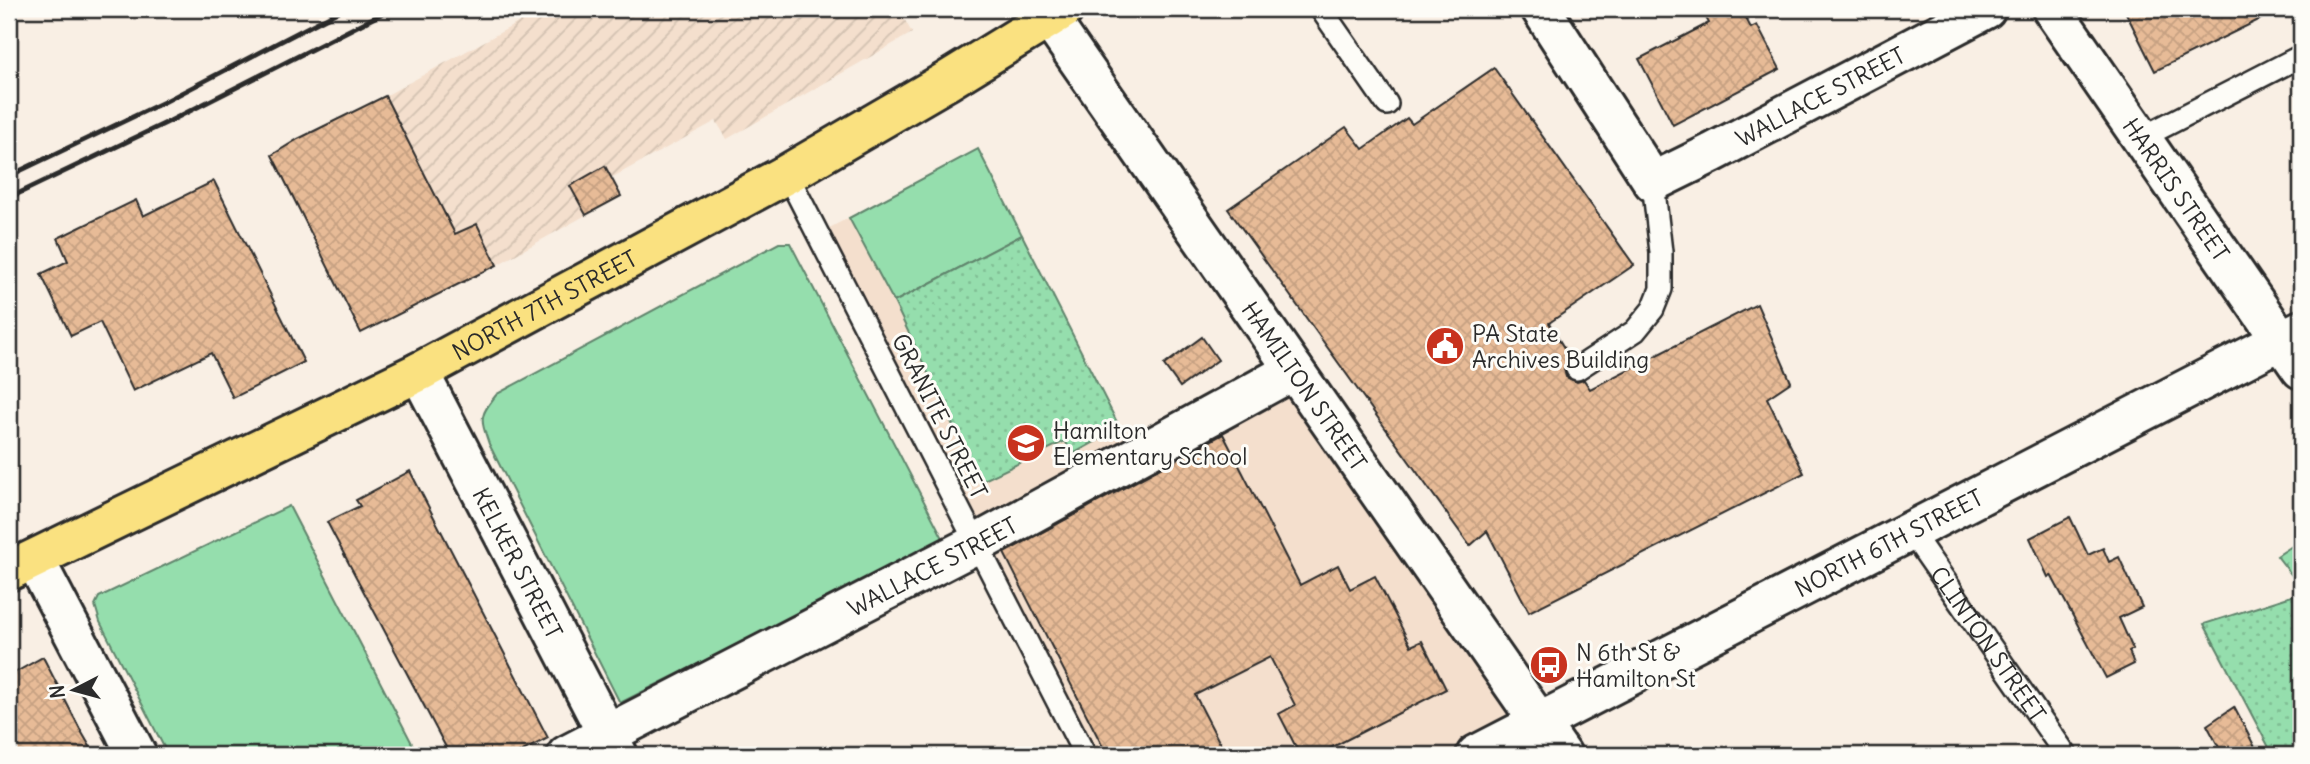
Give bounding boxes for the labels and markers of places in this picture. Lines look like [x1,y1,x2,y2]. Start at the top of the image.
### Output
place label: PA State Archives Building [1472,319,1649,374]
public building icon: PA State Archives Building [1424,325,1466,367]
place label: Hamilton Elementary School [1053,416,1247,471]
school or university icon: Hamilton Elementary School [1005,422,1047,464]
place label: N 6th St & Hamilton St [1576,638,1696,693]
bus stop icon: N 6th St & Hamilton St [1528,644,1570,686]

